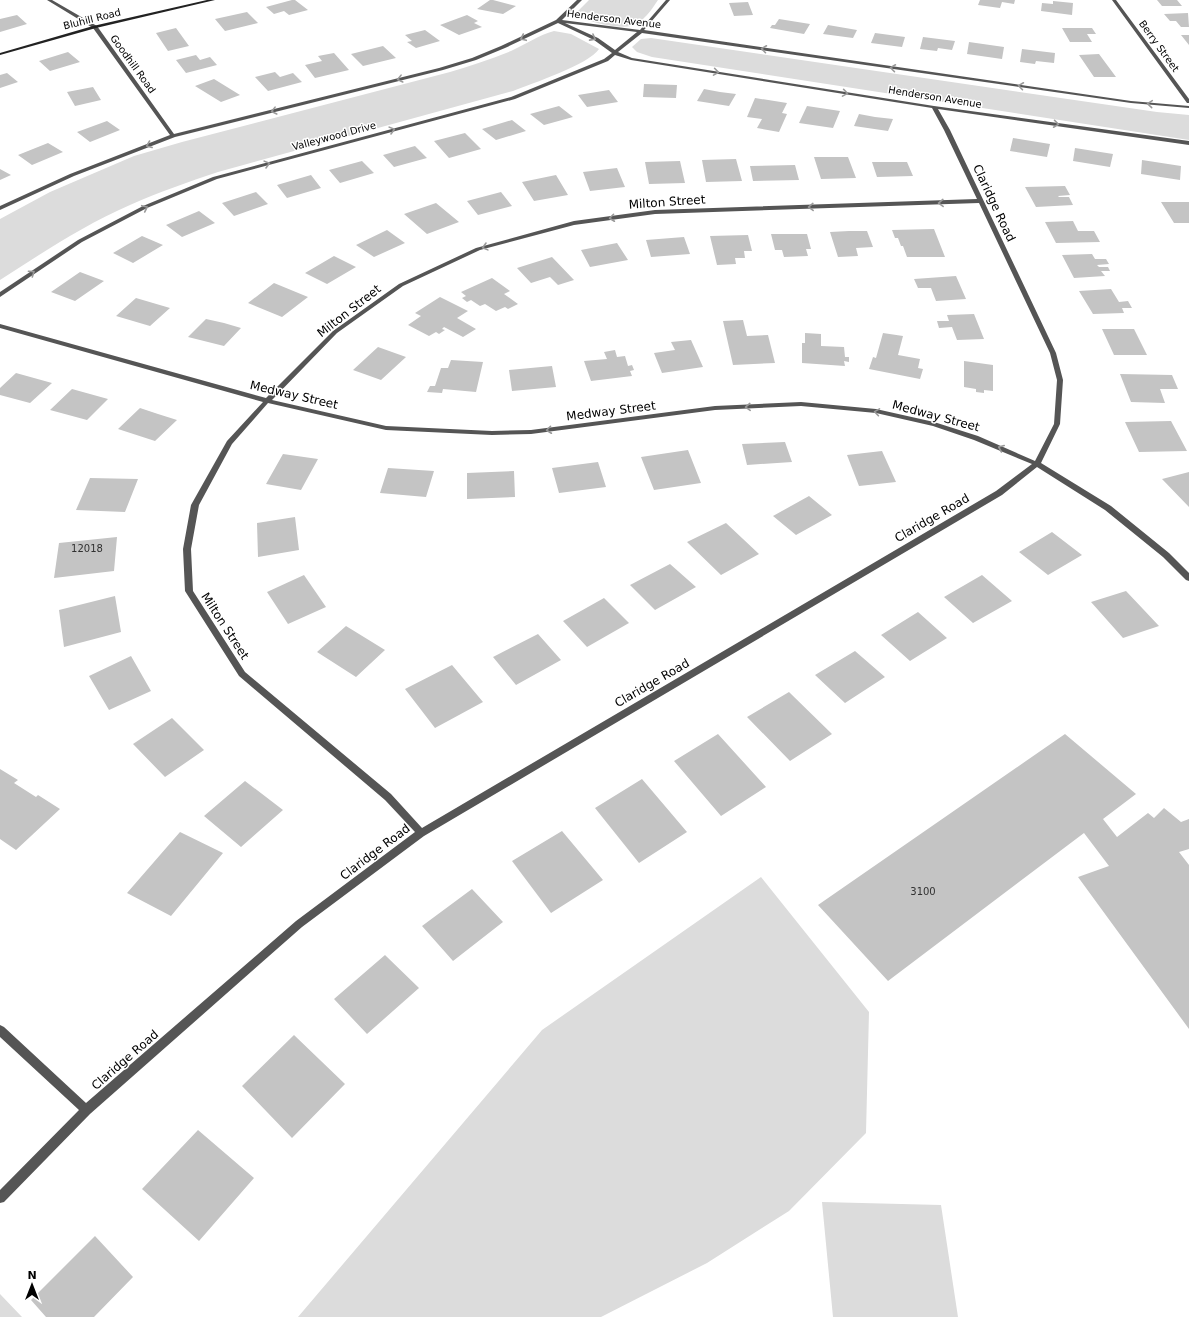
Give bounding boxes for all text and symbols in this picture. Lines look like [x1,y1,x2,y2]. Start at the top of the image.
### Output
street label: Bluhill Road [62,7,122,31]
street label: Henderson Avenue [566,8,662,30]
street label: Berry Street [1137,18,1181,74]
street label: Goodhill Road [108,33,158,95]
one-way arrow [520,33,527,41]
one-way arrow [589,34,596,41]
one-way arrow [761,45,767,54]
one-way arrow [890,64,896,73]
one-way arrow [713,67,719,76]
one-way arrow [397,74,404,83]
one-way arrow [1018,82,1024,91]
street label: Henderson Avenue [887,84,983,110]
one-way arrow [842,88,848,96]
one-way arrow [1147,99,1153,108]
one-way arrow [271,106,278,115]
one-way arrow [1053,119,1059,128]
street label: Valleywood Drive [291,120,377,152]
one-way arrow [389,126,395,134]
one-way arrow [145,141,152,149]
one-way arrow [263,160,270,169]
street label: Claridge Road [970,162,1018,244]
street label: Milton Street [628,192,706,212]
one-way arrow [938,198,944,207]
one-way arrow [808,203,814,211]
one-way arrow [140,205,148,213]
one-way arrow [608,213,615,222]
one-way arrow [482,242,489,251]
one-way arrow [28,271,35,278]
street label: Milton Street [314,282,384,340]
street label: Medway Street [249,378,340,412]
street label: Medway Street [891,398,982,434]
street label: Medway Street [566,399,657,423]
one-way arrow [744,403,750,411]
one-way arrow [874,408,880,417]
one-way arrow [546,425,552,434]
one-way arrow [998,445,1005,453]
street label: Claridge Road [892,491,972,545]
house number: 12018 [71,543,103,554]
street label: Milton Street [198,590,252,662]
street label: Claridge Road [612,656,692,710]
street label: Claridge Road [337,821,413,883]
house number: 3100 [910,886,936,897]
street label: Claridge Road [89,1027,161,1093]
north arrow [12,1265,52,1305]
text: N [27,1269,37,1282]

